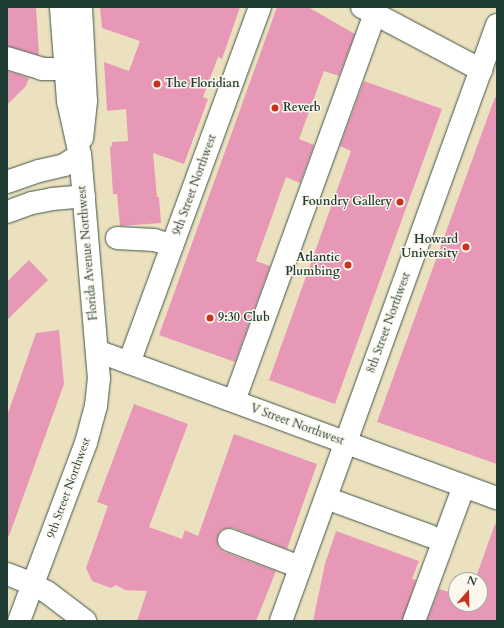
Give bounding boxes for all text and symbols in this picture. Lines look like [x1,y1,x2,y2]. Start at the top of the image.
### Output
place label: The Floridian [165,77,240,91]
marker: The Floridian [152,79,162,89]
place label: Reverb [283,101,321,115]
marker: Reverb [270,103,280,113]
street label: 9th Street Northwest [170,133,220,237]
street label: Florida Avenue Northwest [75,185,101,321]
place label: Foundry Gallery [302,195,392,209]
marker: Foundry Gallery [395,197,405,207]
place label: Howard University [401,233,458,261]
marker: Howard University [461,242,471,252]
place label: Atlantic Plumbing [285,251,340,279]
marker: Atlantic Plumbing [343,260,353,270]
street label: 8th Street Northwest [364,271,414,375]
place label: 9:30 Club [218,311,270,325]
marker: 9:30 Club [205,313,215,323]
street label: V Street Northwest [248,401,346,449]
street label: 9th Street Northwest [44,436,94,540]
north arrow [448,572,488,612]
text: N [465,573,479,590]

